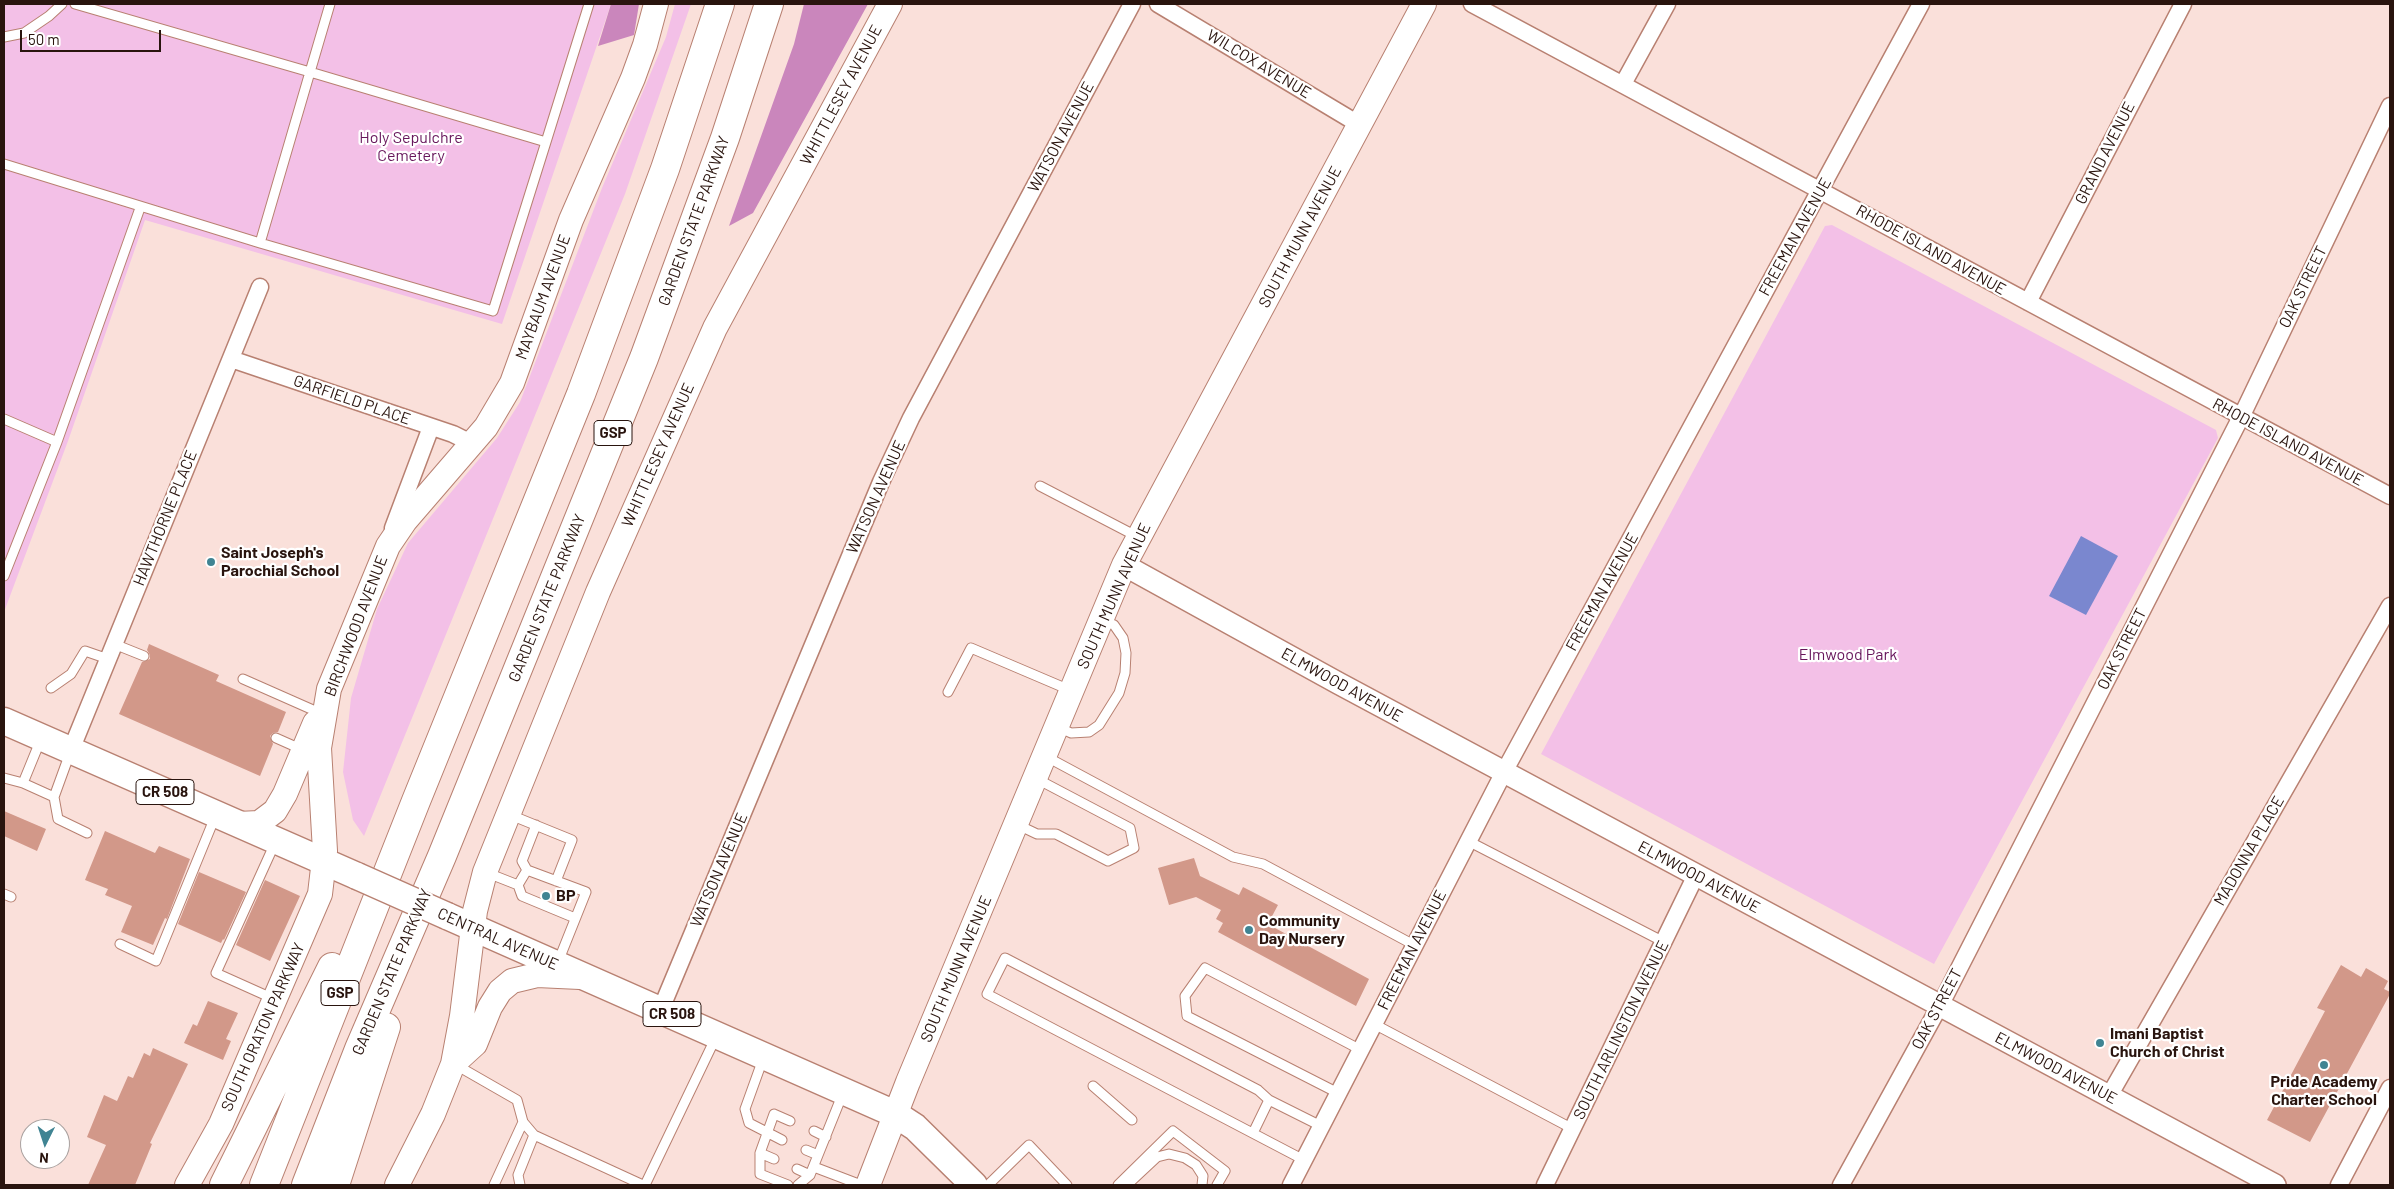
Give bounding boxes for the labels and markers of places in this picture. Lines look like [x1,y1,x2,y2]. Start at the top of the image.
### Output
place label: Saint Joseph's Parochial School [221,543,339,581]
marker: Saint Joseph's Parochial School [205,556,217,568]
place label: BP [556,886,575,906]
marker: BP [540,890,552,902]
place label: Community Day Nursery [1259,911,1345,949]
marker: Community Day Nursery [1243,924,1255,936]
place label: Imani Baptist Church of Christ [2110,1024,2225,1062]
marker: Imani Baptist Church of Christ [2094,1037,2106,1049]
marker: Pride Academy Charter School [2318,1059,2330,1071]
place label: Pride Academy Charter School [2270,1072,2378,1110]

